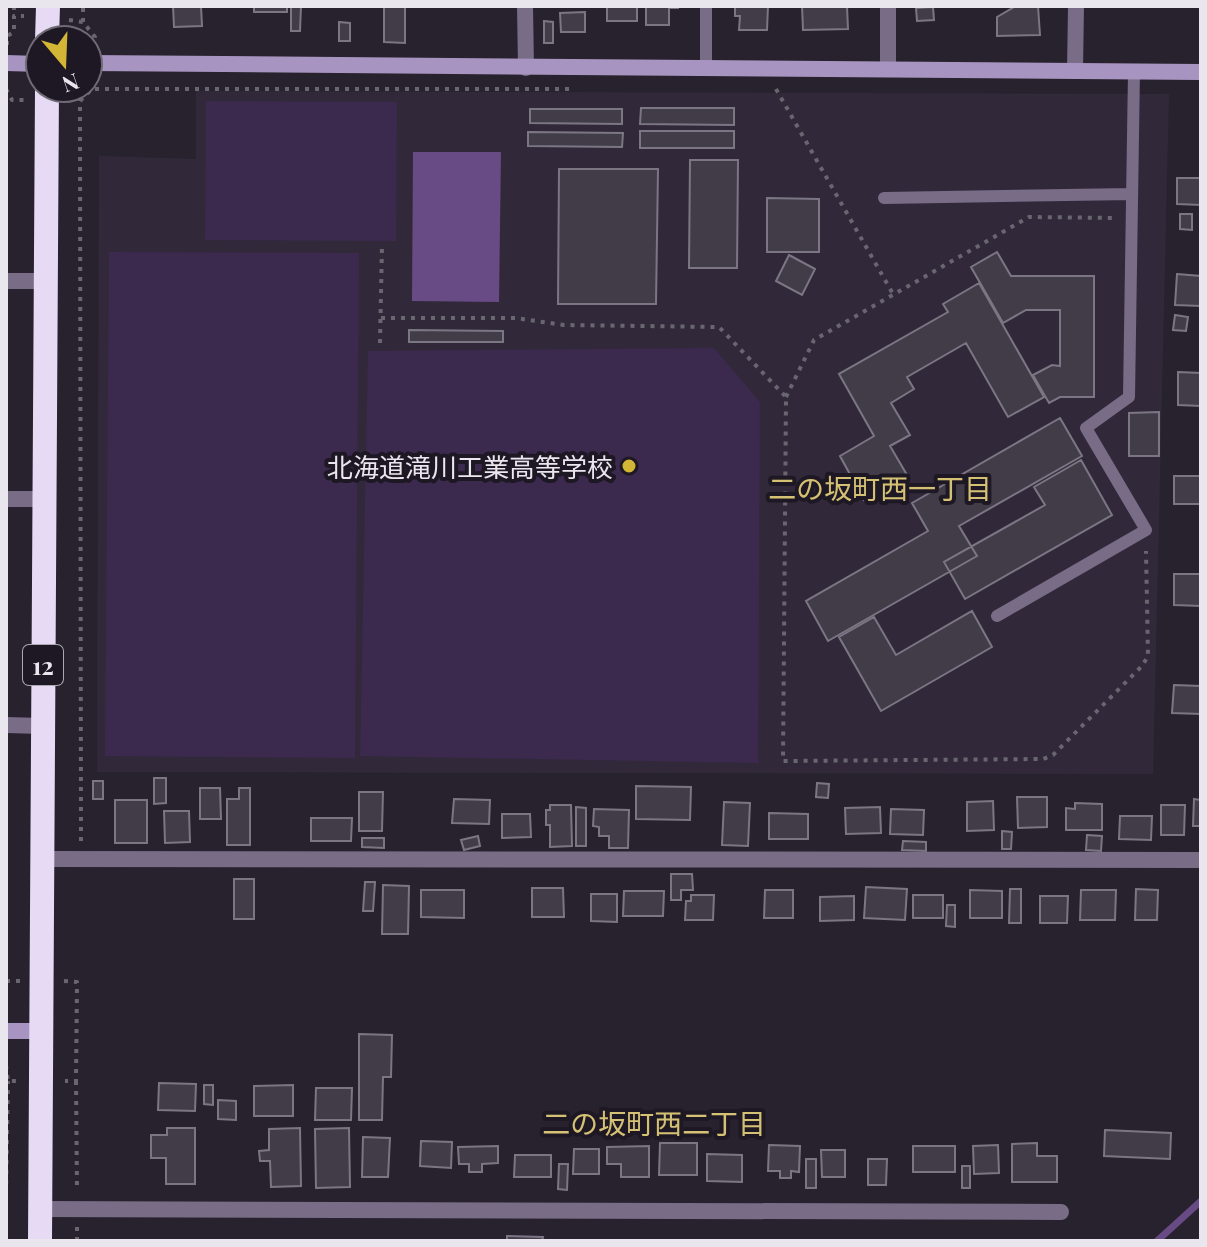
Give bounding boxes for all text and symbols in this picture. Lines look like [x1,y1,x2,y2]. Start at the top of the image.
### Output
north arrow [24,24,104,104]
text: N [58,67,83,101]
place label: 北海道滝川工業高等学校 [327,449,613,484]
marker: 北海道滝川工業高等学校 [620,457,638,475]
district label: 二の坂町西一丁目 [768,469,992,506]
road number: 12 [23,645,63,685]
district label: 二の坂町西二丁目 [542,1104,766,1141]

